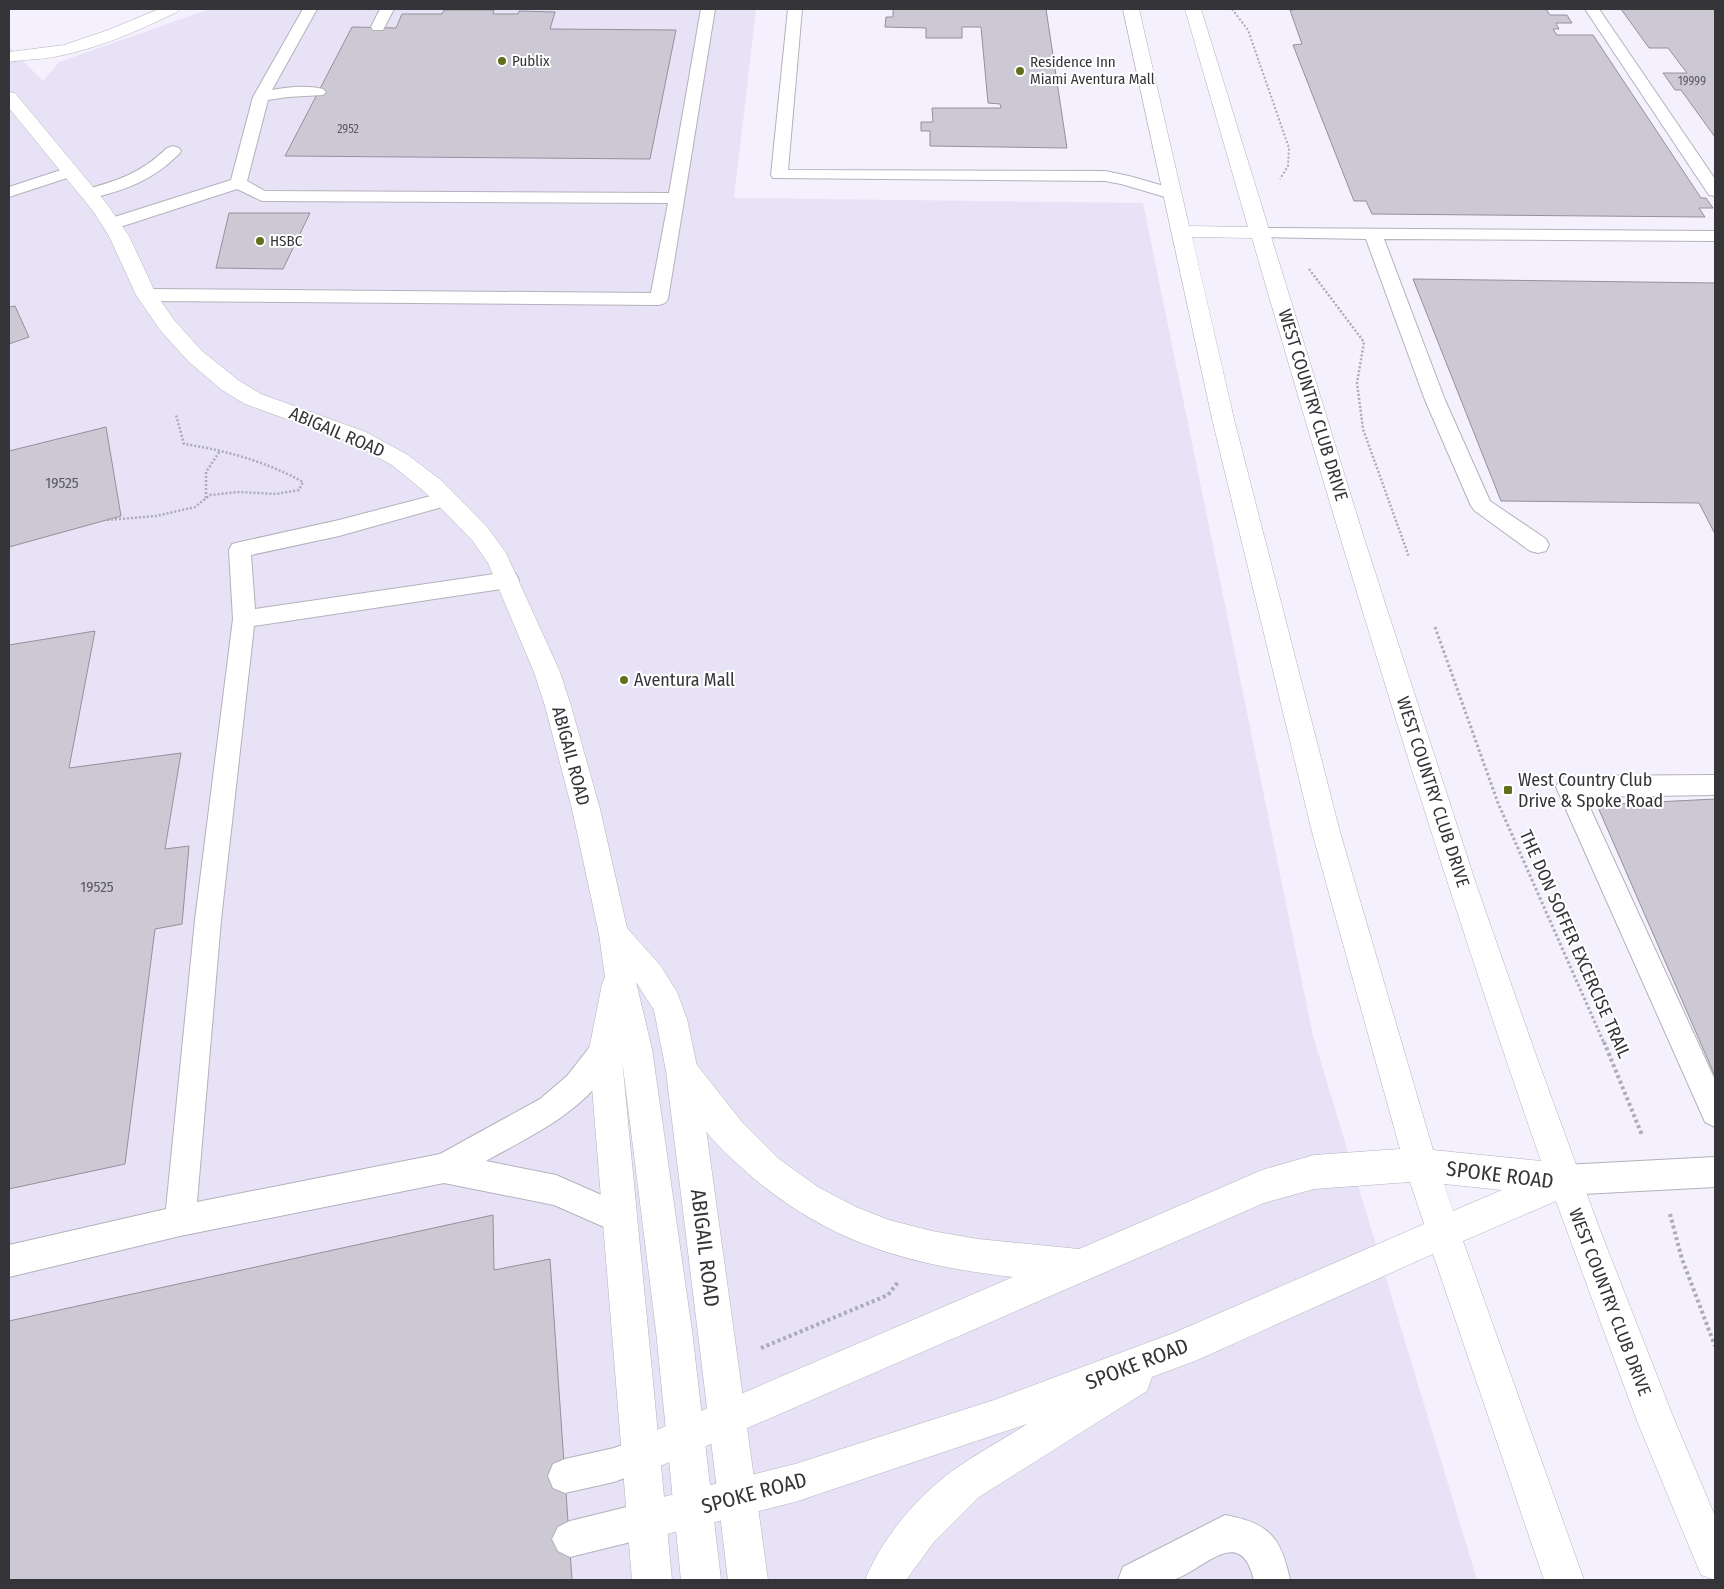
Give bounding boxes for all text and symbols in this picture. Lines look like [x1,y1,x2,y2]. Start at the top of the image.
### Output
place label: Publix [512,52,550,70]
place label: Residence Inn Miami Aventura Mall [1030,53,1155,88]
marker: Publix [496,55,508,67]
marker: Residence Inn Miami Aventura Mall [1014,65,1026,77]
house number: 19999 [1678,74,1706,88]
house number: 2952 [337,122,359,136]
place label: HSBC [270,232,303,250]
marker: HSBC [254,235,266,247]
street label: WEST COUNTRY CLUB DRIVE [1273,306,1353,504]
street label: ABIGAIL ROAD [286,402,388,462]
house number: 19525 [45,474,79,492]
place label: Aventura Mall [634,669,735,691]
marker: Aventura Mall [618,674,630,686]
street label: WEST COUNTRY CLUB DRIVE [1392,694,1474,890]
street label: ABIGAIL ROAD [547,704,595,808]
place label: West Country Club Drive & Spoke Road [1518,769,1663,812]
marker: West Country Club Drive & Spoke Road [1502,784,1514,796]
street label: THE DON SOFFER EXCERCISE TRAIL [1515,827,1635,1061]
house number: 19525 [80,878,114,896]
street label: SPOKE ROAD [1445,1156,1555,1194]
street label: ABIGAIL ROAD [685,1188,725,1308]
street label: WEST COUNTRY CLUB DRIVE [1564,1205,1656,1399]
street label: SPOKE ROAD [1082,1333,1192,1395]
street label: SPOKE ROAD [698,1466,810,1520]

